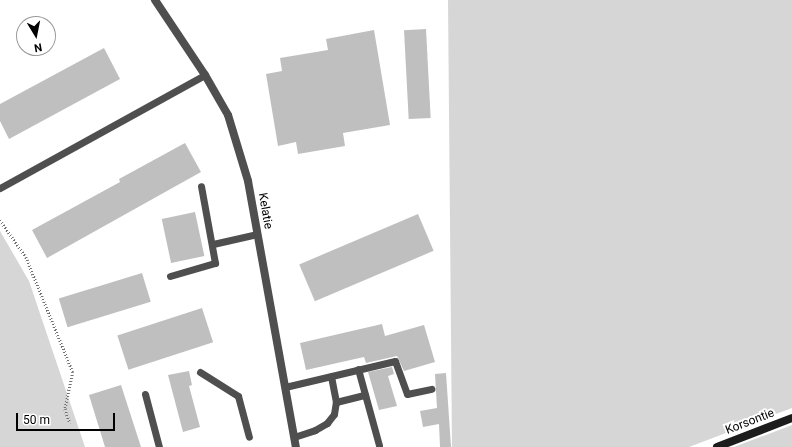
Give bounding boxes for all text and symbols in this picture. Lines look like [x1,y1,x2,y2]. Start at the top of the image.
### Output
north arrow [16,16,56,56]
text: N [33,40,43,54]
street label: Kelatie [255,192,275,230]
scale bar [18,405,117,431]
street label: Korsontie [724,406,776,438]
text: 50 m [23,413,50,427]

